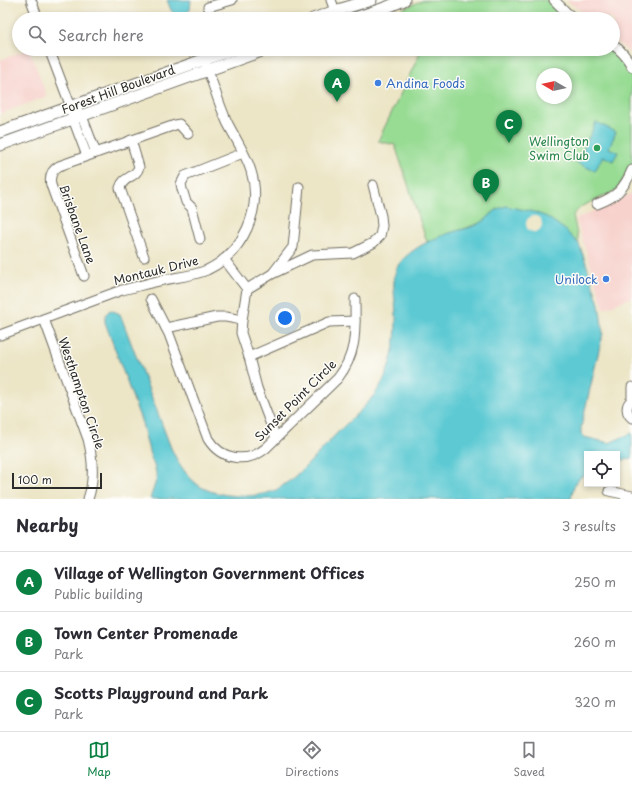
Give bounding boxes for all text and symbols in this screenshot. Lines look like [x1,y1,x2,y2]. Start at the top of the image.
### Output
search box [12,12,620,56]
icon: search [26,23,48,45]
text: Search here [58,23,144,46]
street label: Forest Hill Boulevard [59,60,178,118]
north arrow [536,68,572,104]
pin: A [324,69,350,102]
place label: Andina Foods [386,74,465,92]
marker: Andina Foods [373,78,383,88]
pin: C [496,110,522,143]
place label: Wellington Swim Club [529,132,589,164]
marker: Wellington Swim Club [592,143,602,153]
pin: B [473,169,499,202]
street label: Brisbane Lane [55,182,101,266]
street label: Montauk Drive [112,251,200,289]
place label: Unilock [555,270,598,288]
marker: Unilock [601,274,611,284]
your location [275,308,295,328]
street label: Westhampton Circle [54,335,110,452]
street label: Sunset Point Circle [250,355,340,445]
map controls [584,451,620,487]
button: locate [584,451,620,487]
scale bar [12,471,102,490]
text: 100 m [18,471,52,488]
text: Nearby [16,512,78,538]
text: 3 results [562,516,616,535]
text: Village of Wellington Government Offices [54,561,364,584]
text: A [24,572,34,591]
text: 250 m [574,572,616,591]
text: Public building [54,584,143,603]
text: Town Center Promenade [54,621,238,644]
text: B [25,632,33,651]
text: 260 m [574,632,616,651]
text: Park [54,644,83,663]
text: Scotts Playground and Park [54,681,268,704]
text: C [24,692,34,711]
text: 320 m [574,692,616,711]
text: Park [54,704,83,723]
tab: Map [87,739,111,780]
tab: Directions [285,739,339,780]
tab: Saved [513,739,545,780]

